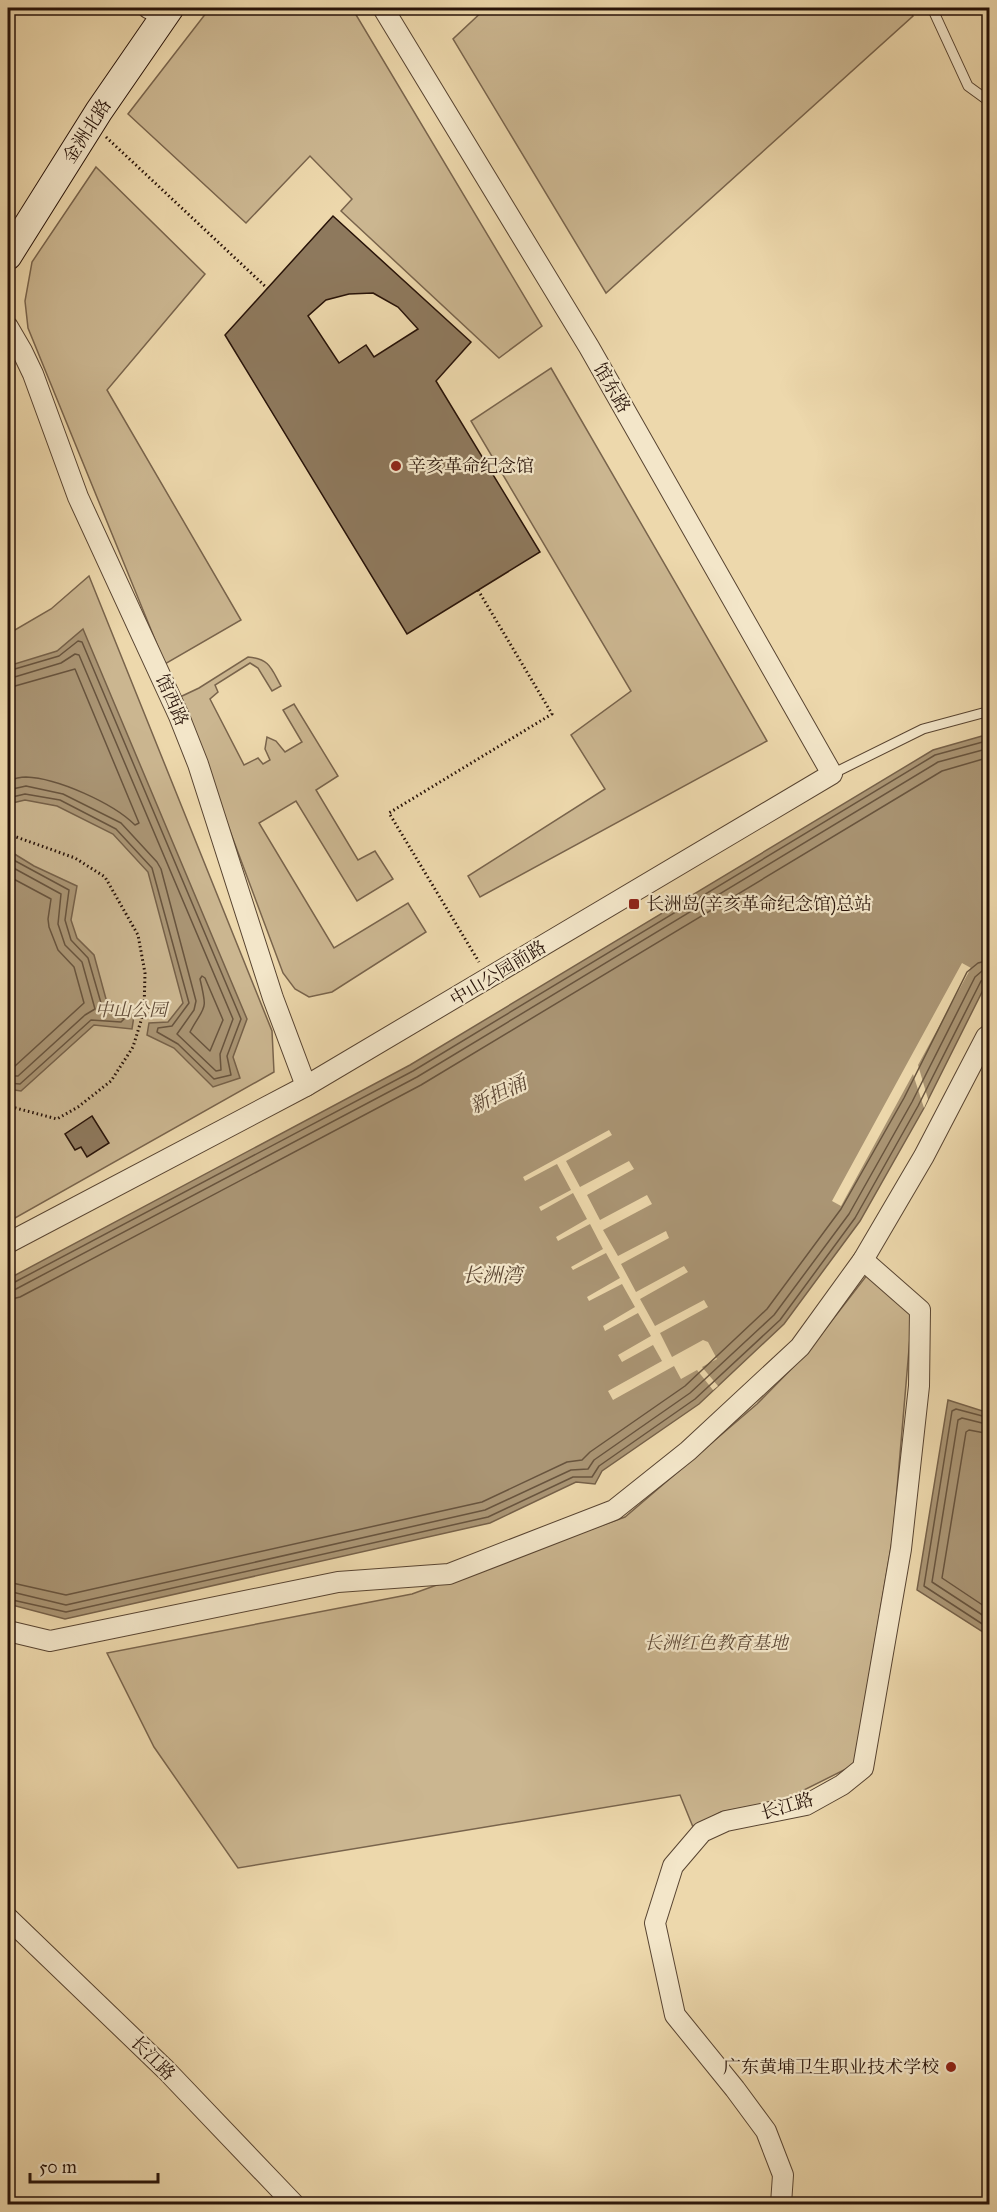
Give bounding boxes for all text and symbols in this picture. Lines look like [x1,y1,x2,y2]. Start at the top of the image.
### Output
street label: 金洲北路 [58,95,116,167]
street label: 馆东路 [589,359,635,417]
place label: 辛亥革命纪念馆 [408,455,534,477]
marker: 辛亥革命纪念馆 [389,459,403,473]
street label: 馆西路 [151,671,193,729]
place label: 长洲岛(辛亥革命纪念馆)总站 [646,893,872,916]
marker: 长洲岛(辛亥革命纪念馆)总站 [627,897,641,911]
street label: 中山公园前路 [446,936,550,1010]
park label: 中山公园 [95,999,170,1021]
water label: 新担涌 [466,1069,532,1118]
water label: 长洲湾 [462,1263,525,1287]
park label: 长洲红色教育基地 [644,1632,790,1654]
street label: 长江路 [758,1788,816,1824]
street label: 长江路 [126,2031,180,2085]
place label: 广东黄埔卫生职业技术学校 [723,2056,939,2078]
marker: 广东黄埔卫生职业技术学校 [944,2060,958,2074]
scale bar [30,2146,158,2184]
text: 50 m [39,2156,77,2178]

